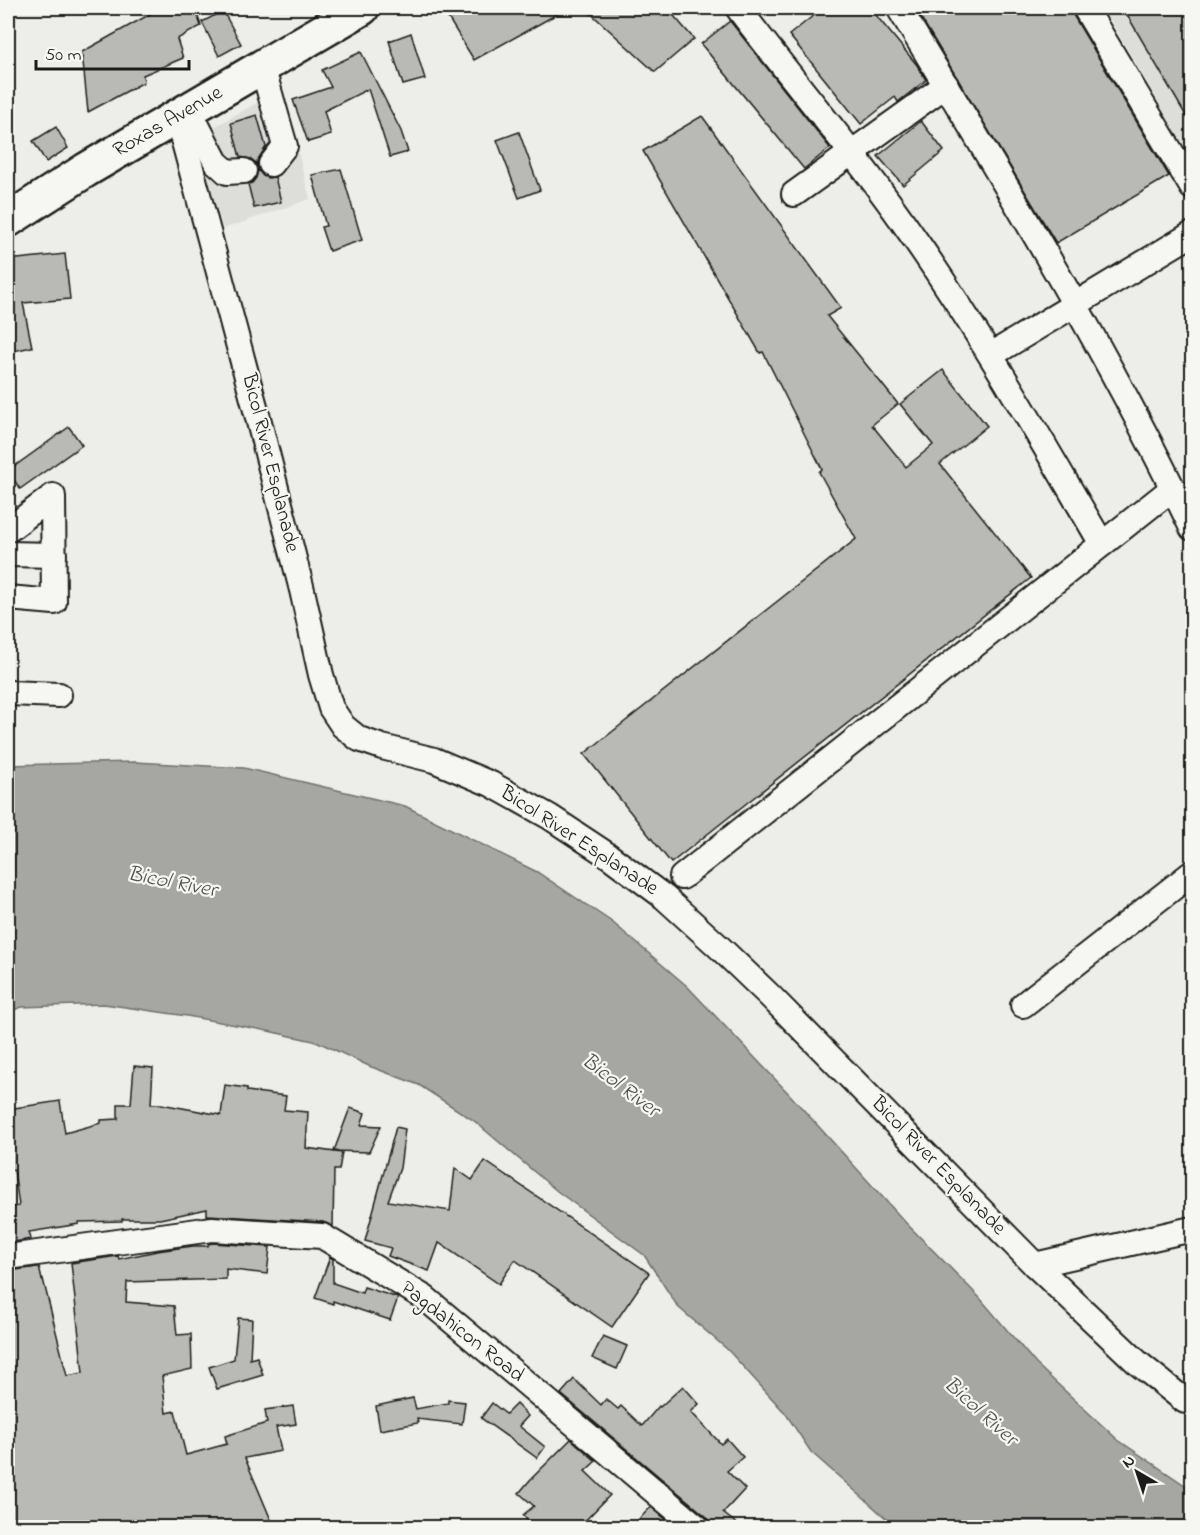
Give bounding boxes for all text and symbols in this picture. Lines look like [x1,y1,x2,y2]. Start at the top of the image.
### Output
scale bar [36,33,189,71]
text: 50 m [45,43,82,69]
street label: Roxas Avenue [108,78,229,165]
street label: Bicol River Esplanade [233,369,307,556]
street label: Bicol River Esplanade [493,778,665,904]
water label: Bicol River [125,859,223,908]
water label: Bicol River [574,1046,668,1128]
street label: Bicol River Esplanade [863,1089,1013,1243]
street label: Pagdahicon Road [392,1274,531,1392]
water label: Bicol River [936,1370,1027,1456]
north arrow [1107,1442,1167,1502]
text: N [1117,1449,1141,1475]

